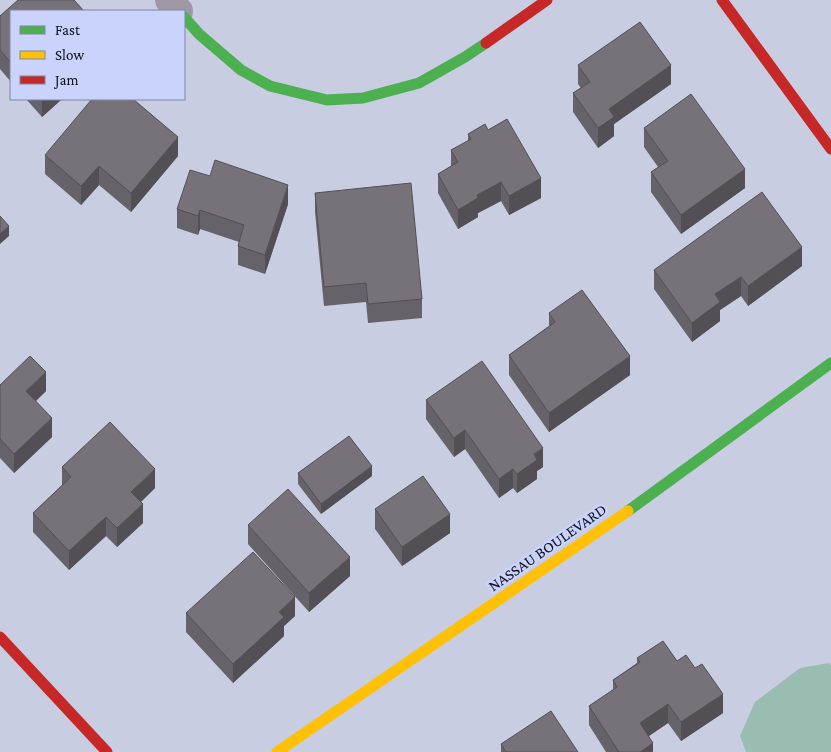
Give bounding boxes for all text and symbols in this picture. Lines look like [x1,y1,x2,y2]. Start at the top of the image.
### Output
legend [10,10,185,100]
text: Fast [55,22,81,38]
text: Slow [55,47,85,63]
text: Jam [53,72,78,89]
street label: NASSAU BOULEVARD [485,500,610,595]

